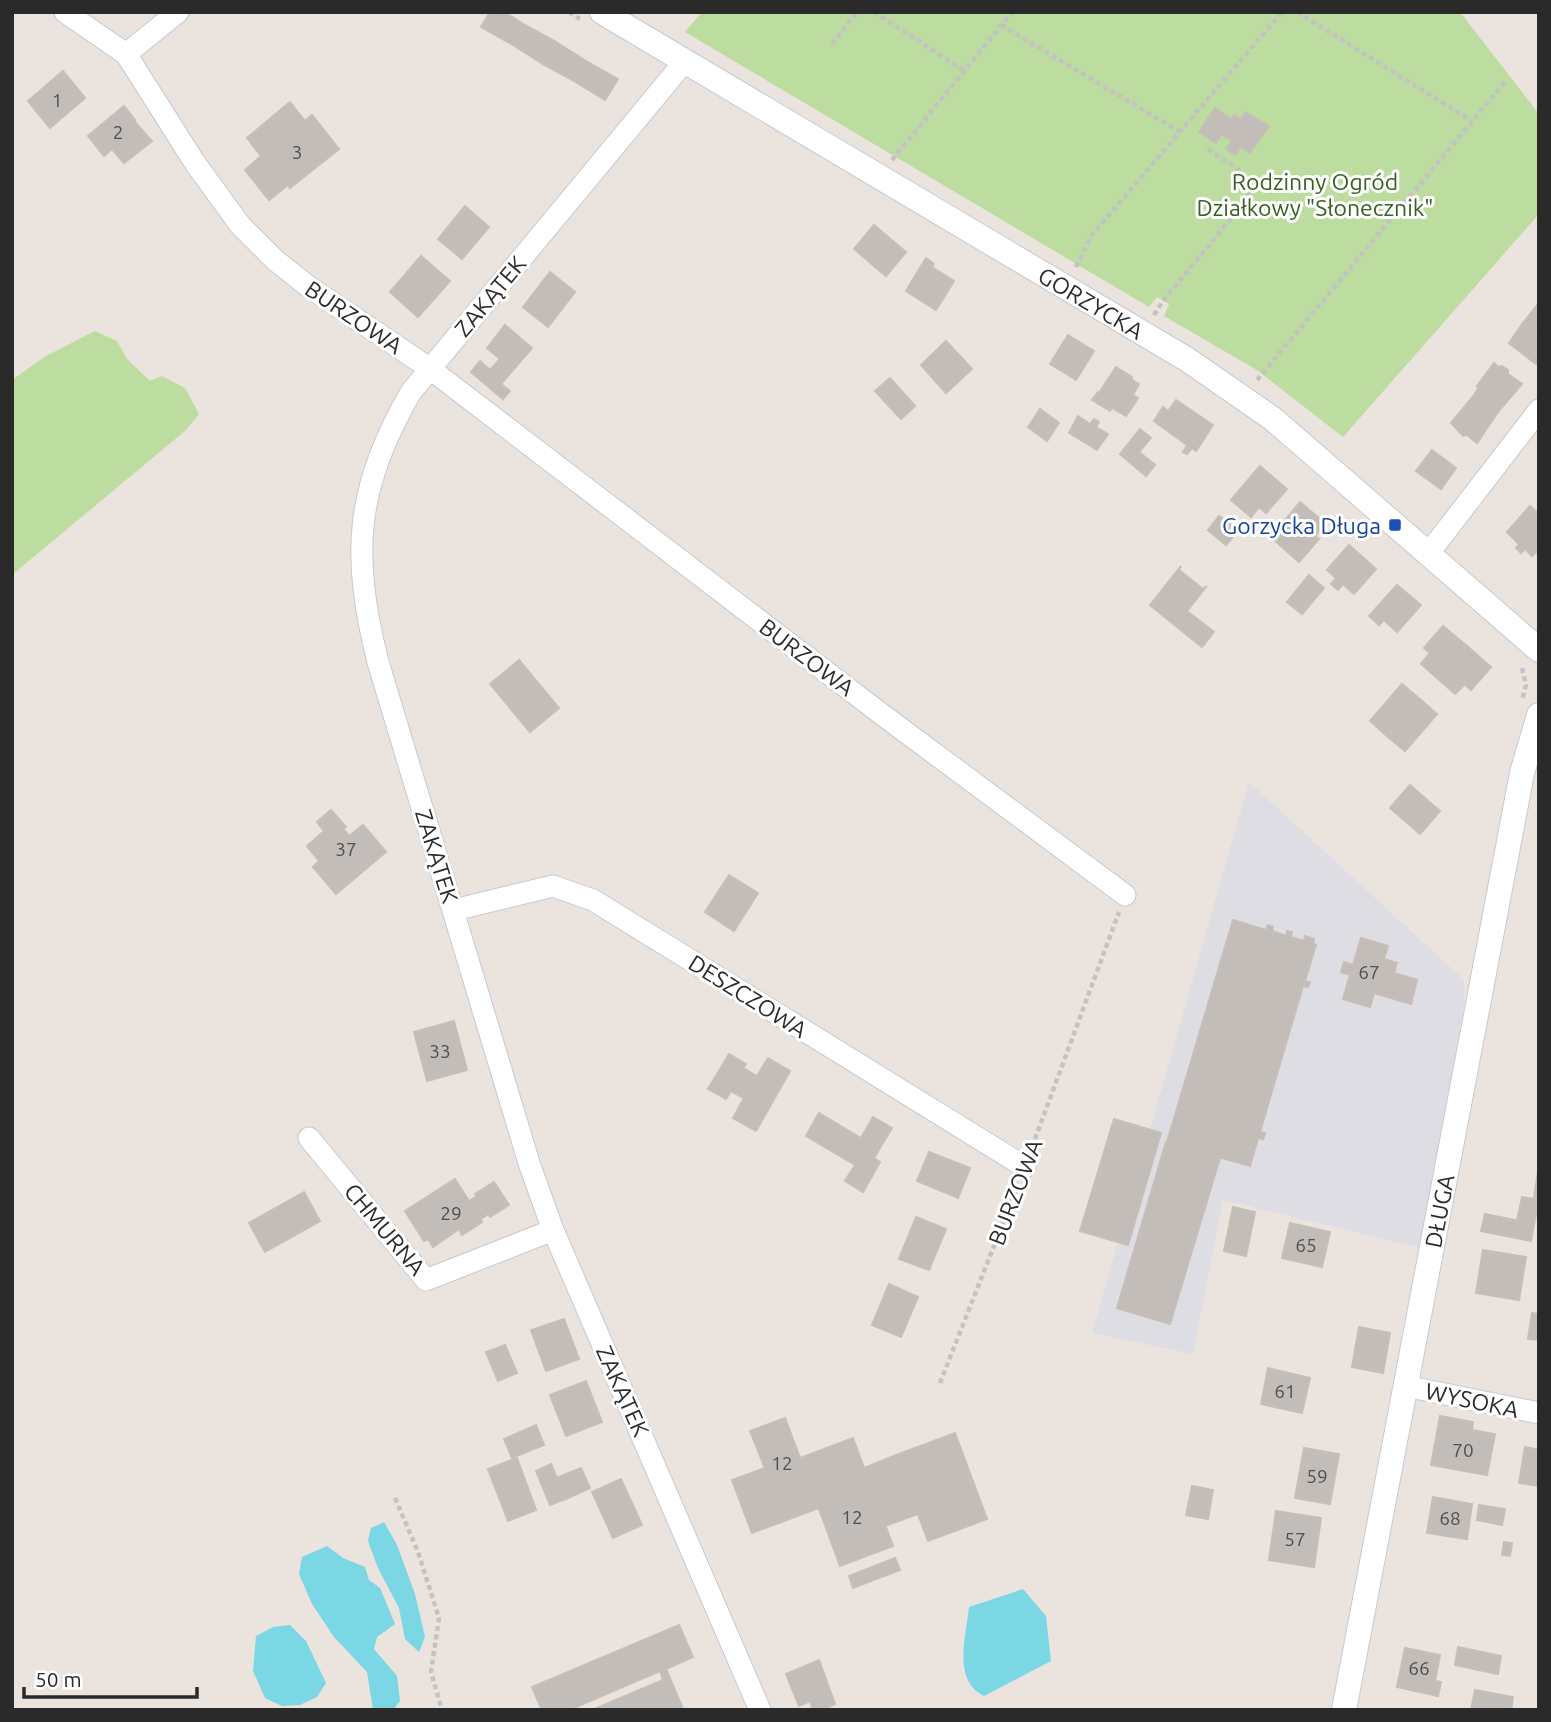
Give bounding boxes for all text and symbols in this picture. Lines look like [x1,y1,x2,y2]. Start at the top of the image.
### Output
house number: 1 [52,89,62,111]
house number: 2 [113,121,123,143]
house number: 3 [292,141,302,163]
park label: Rodzinny Ogród Działkowy "Słonecznik" [1196,169,1434,220]
street label: ZAKĄTEK [449,251,531,341]
street label: GORZYCKA [1034,262,1148,343]
street label: BURZOWA [301,275,407,359]
place label: Gorzycka Długa [1222,513,1381,538]
marker: Gorzycka Długa [1387,517,1403,533]
street label: BURZOWA [755,613,859,701]
street label: ZAKĄTEK [411,806,463,906]
house number: 37 [335,838,357,860]
street label: DESZCZOWA [684,950,812,1042]
house number: 67 [1358,961,1380,983]
house number: 33 [429,1040,451,1062]
street label: BURZOWA [983,1135,1047,1248]
street label: DŁUGA [1420,1172,1458,1250]
street label: CHMURNA [340,1178,430,1280]
house number: 29 [440,1202,462,1224]
house number: 65 [1295,1234,1317,1256]
street label: ZAKĄTEK [592,1342,654,1440]
street label: WYSOKA [1423,1378,1521,1422]
house number: 61 [1274,1380,1296,1402]
house number: 70 [1452,1439,1474,1461]
house number: 12 [771,1452,793,1474]
house number: 59 [1306,1465,1328,1487]
house number: 12 [841,1506,863,1528]
house number: 68 [1439,1507,1461,1529]
house number: 57 [1284,1528,1306,1550]
scale bar [24,1656,198,1700]
house number: 66 [1408,1657,1430,1679]
text: 50 m [35,1667,82,1691]

